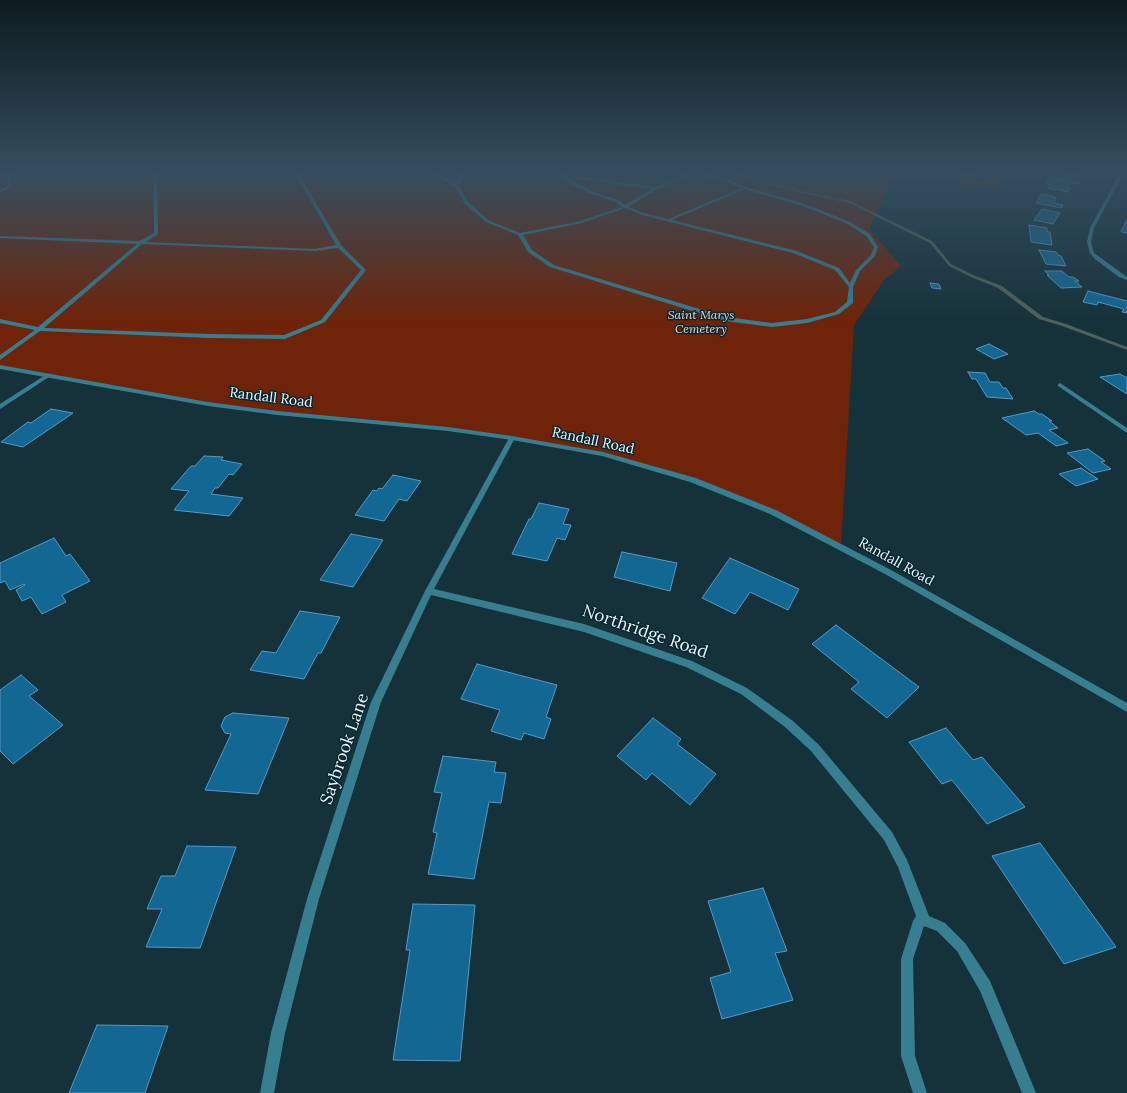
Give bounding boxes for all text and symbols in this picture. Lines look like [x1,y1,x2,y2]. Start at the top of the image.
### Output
park label: Saint Marys Cemetery [668,309,734,337]
street label: Randall Road [228,385,314,411]
street label: Randall Road [550,424,636,458]
street label: Randall Road [855,534,937,590]
street label: Northridge Road [579,601,711,663]
street label: Saybrook Lane [316,691,374,807]

